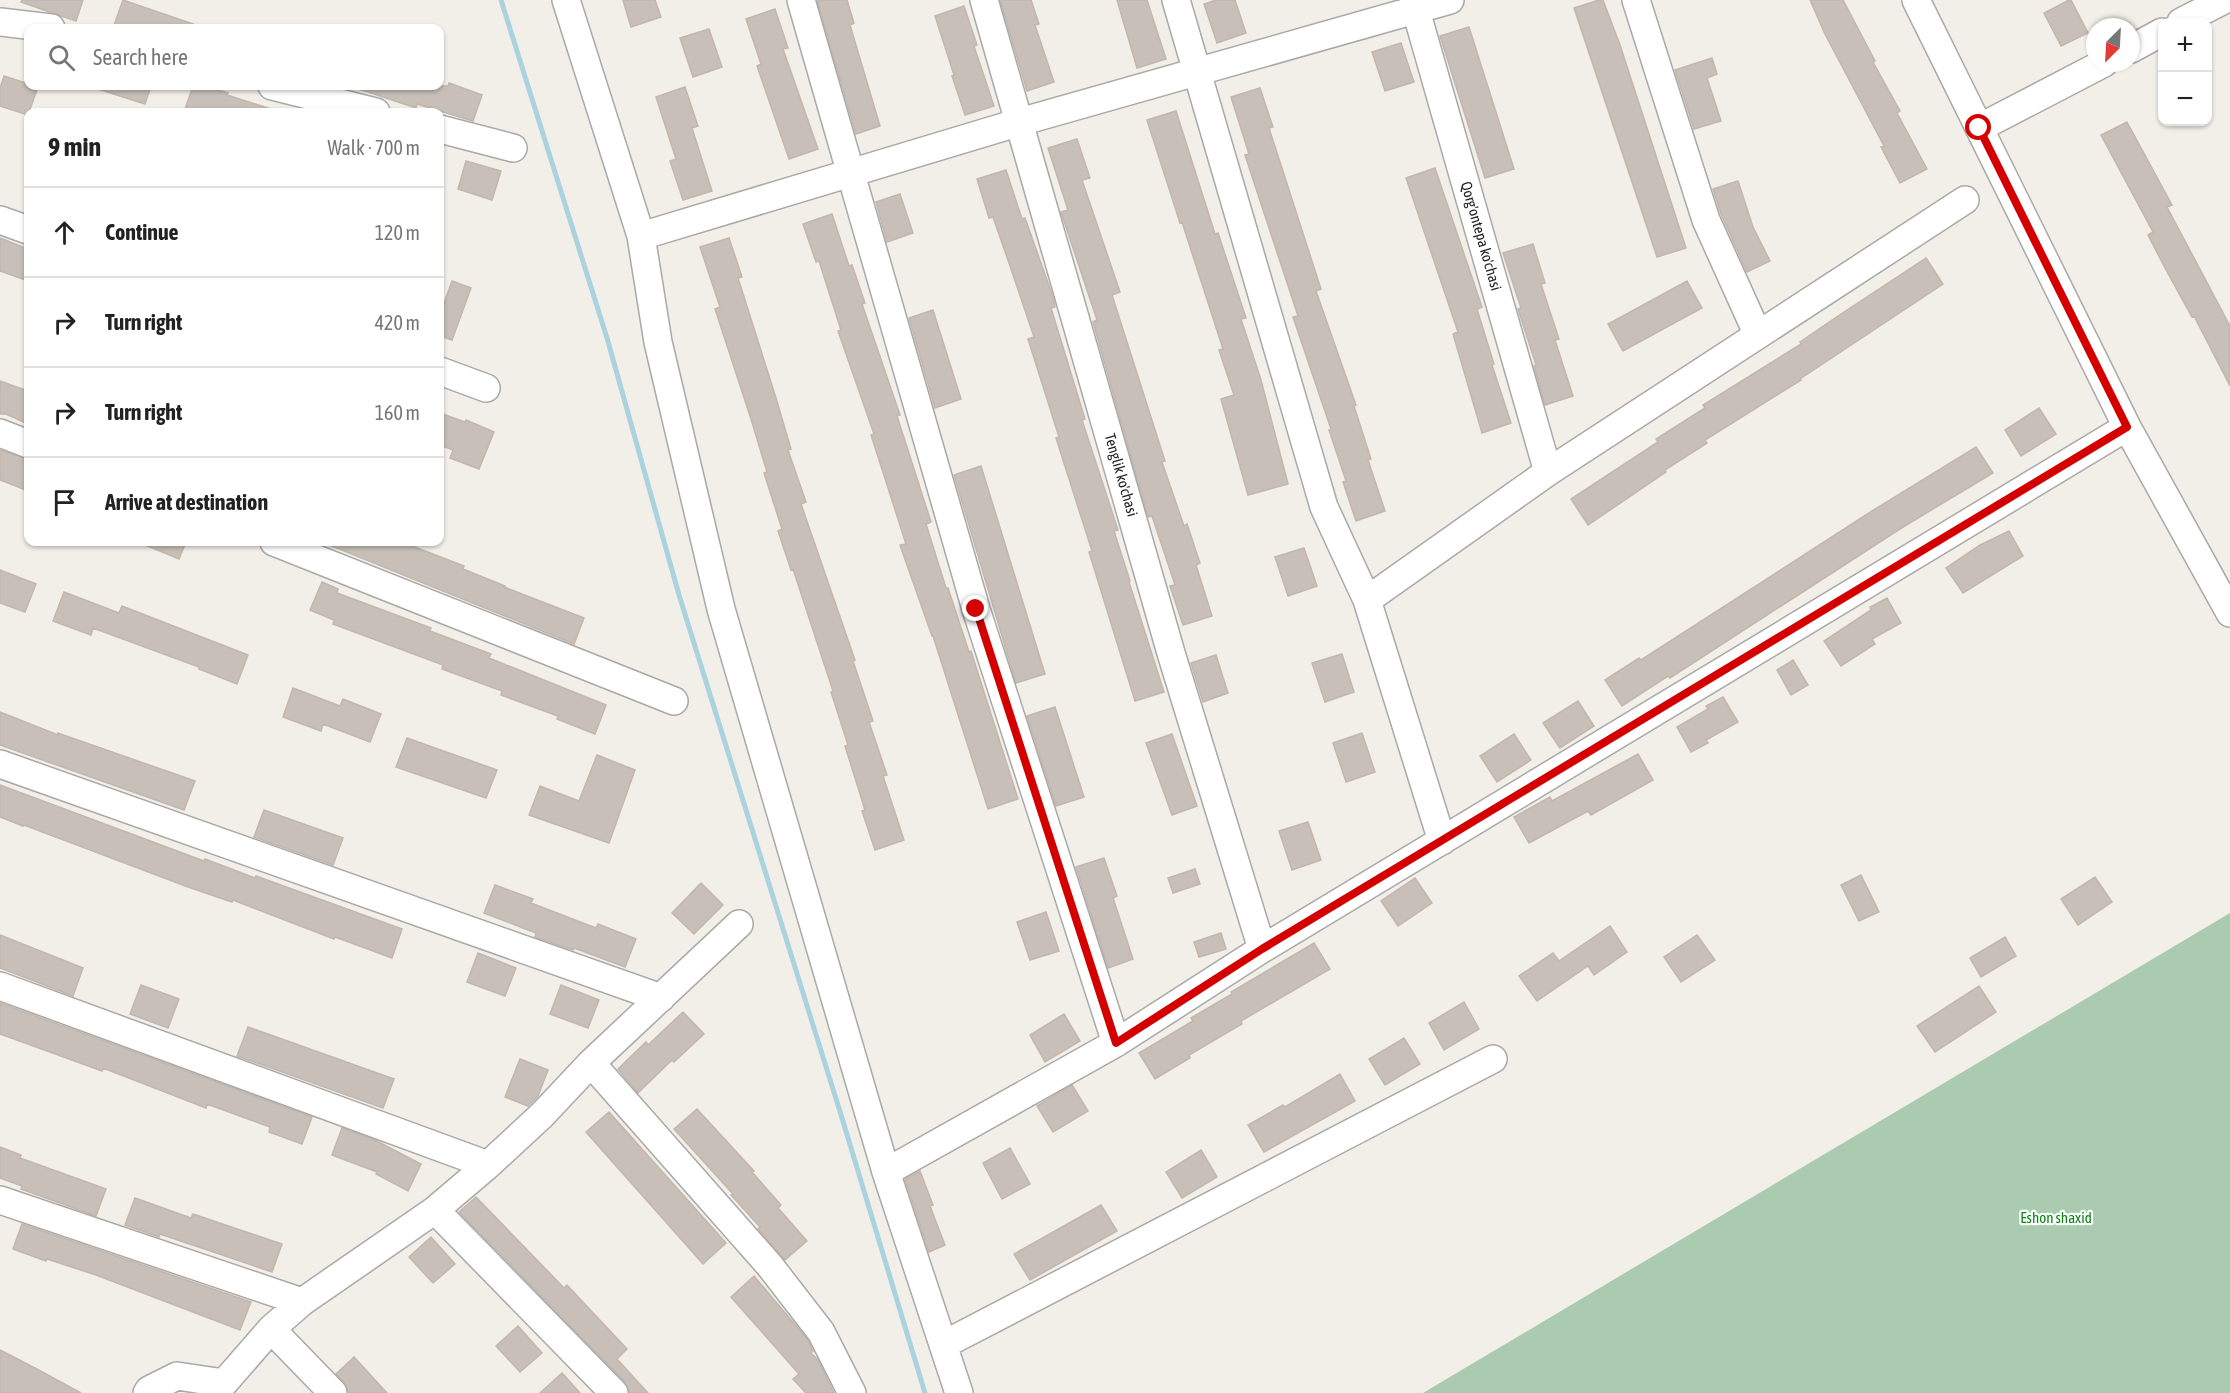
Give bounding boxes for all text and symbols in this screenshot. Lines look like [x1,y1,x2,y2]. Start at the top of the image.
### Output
north arrow [2086,18,2140,72]
map controls [2158,18,2212,126]
button: + [2158,18,2212,72]
search box [24,24,444,90]
icon: search [45,41,78,74]
text: Search here [93,44,188,70]
button: − [2158,72,2212,126]
route start [1965,114,1991,140]
text: 9 min [48,132,101,162]
text: Walk · 700 m [328,136,420,159]
street label: Qorg'ontepa ko'chasi [1458,179,1505,292]
icon: ahead [48,216,81,249]
text: Continue [105,219,179,245]
text: 120 m [375,221,420,244]
icon: right [48,306,81,339]
text: Turn right [105,309,182,335]
text: 420 m [375,311,420,334]
icon: right [48,396,81,429]
text: Turn right [105,399,182,425]
text: 160 m [375,401,420,424]
street label: Tenglik ko'chasi [1102,431,1141,518]
icon: arrive [48,486,81,519]
text: Arrive at destination [105,489,268,515]
route end [962,595,988,621]
park label: Eshon shaxid [2020,1209,2092,1226]

